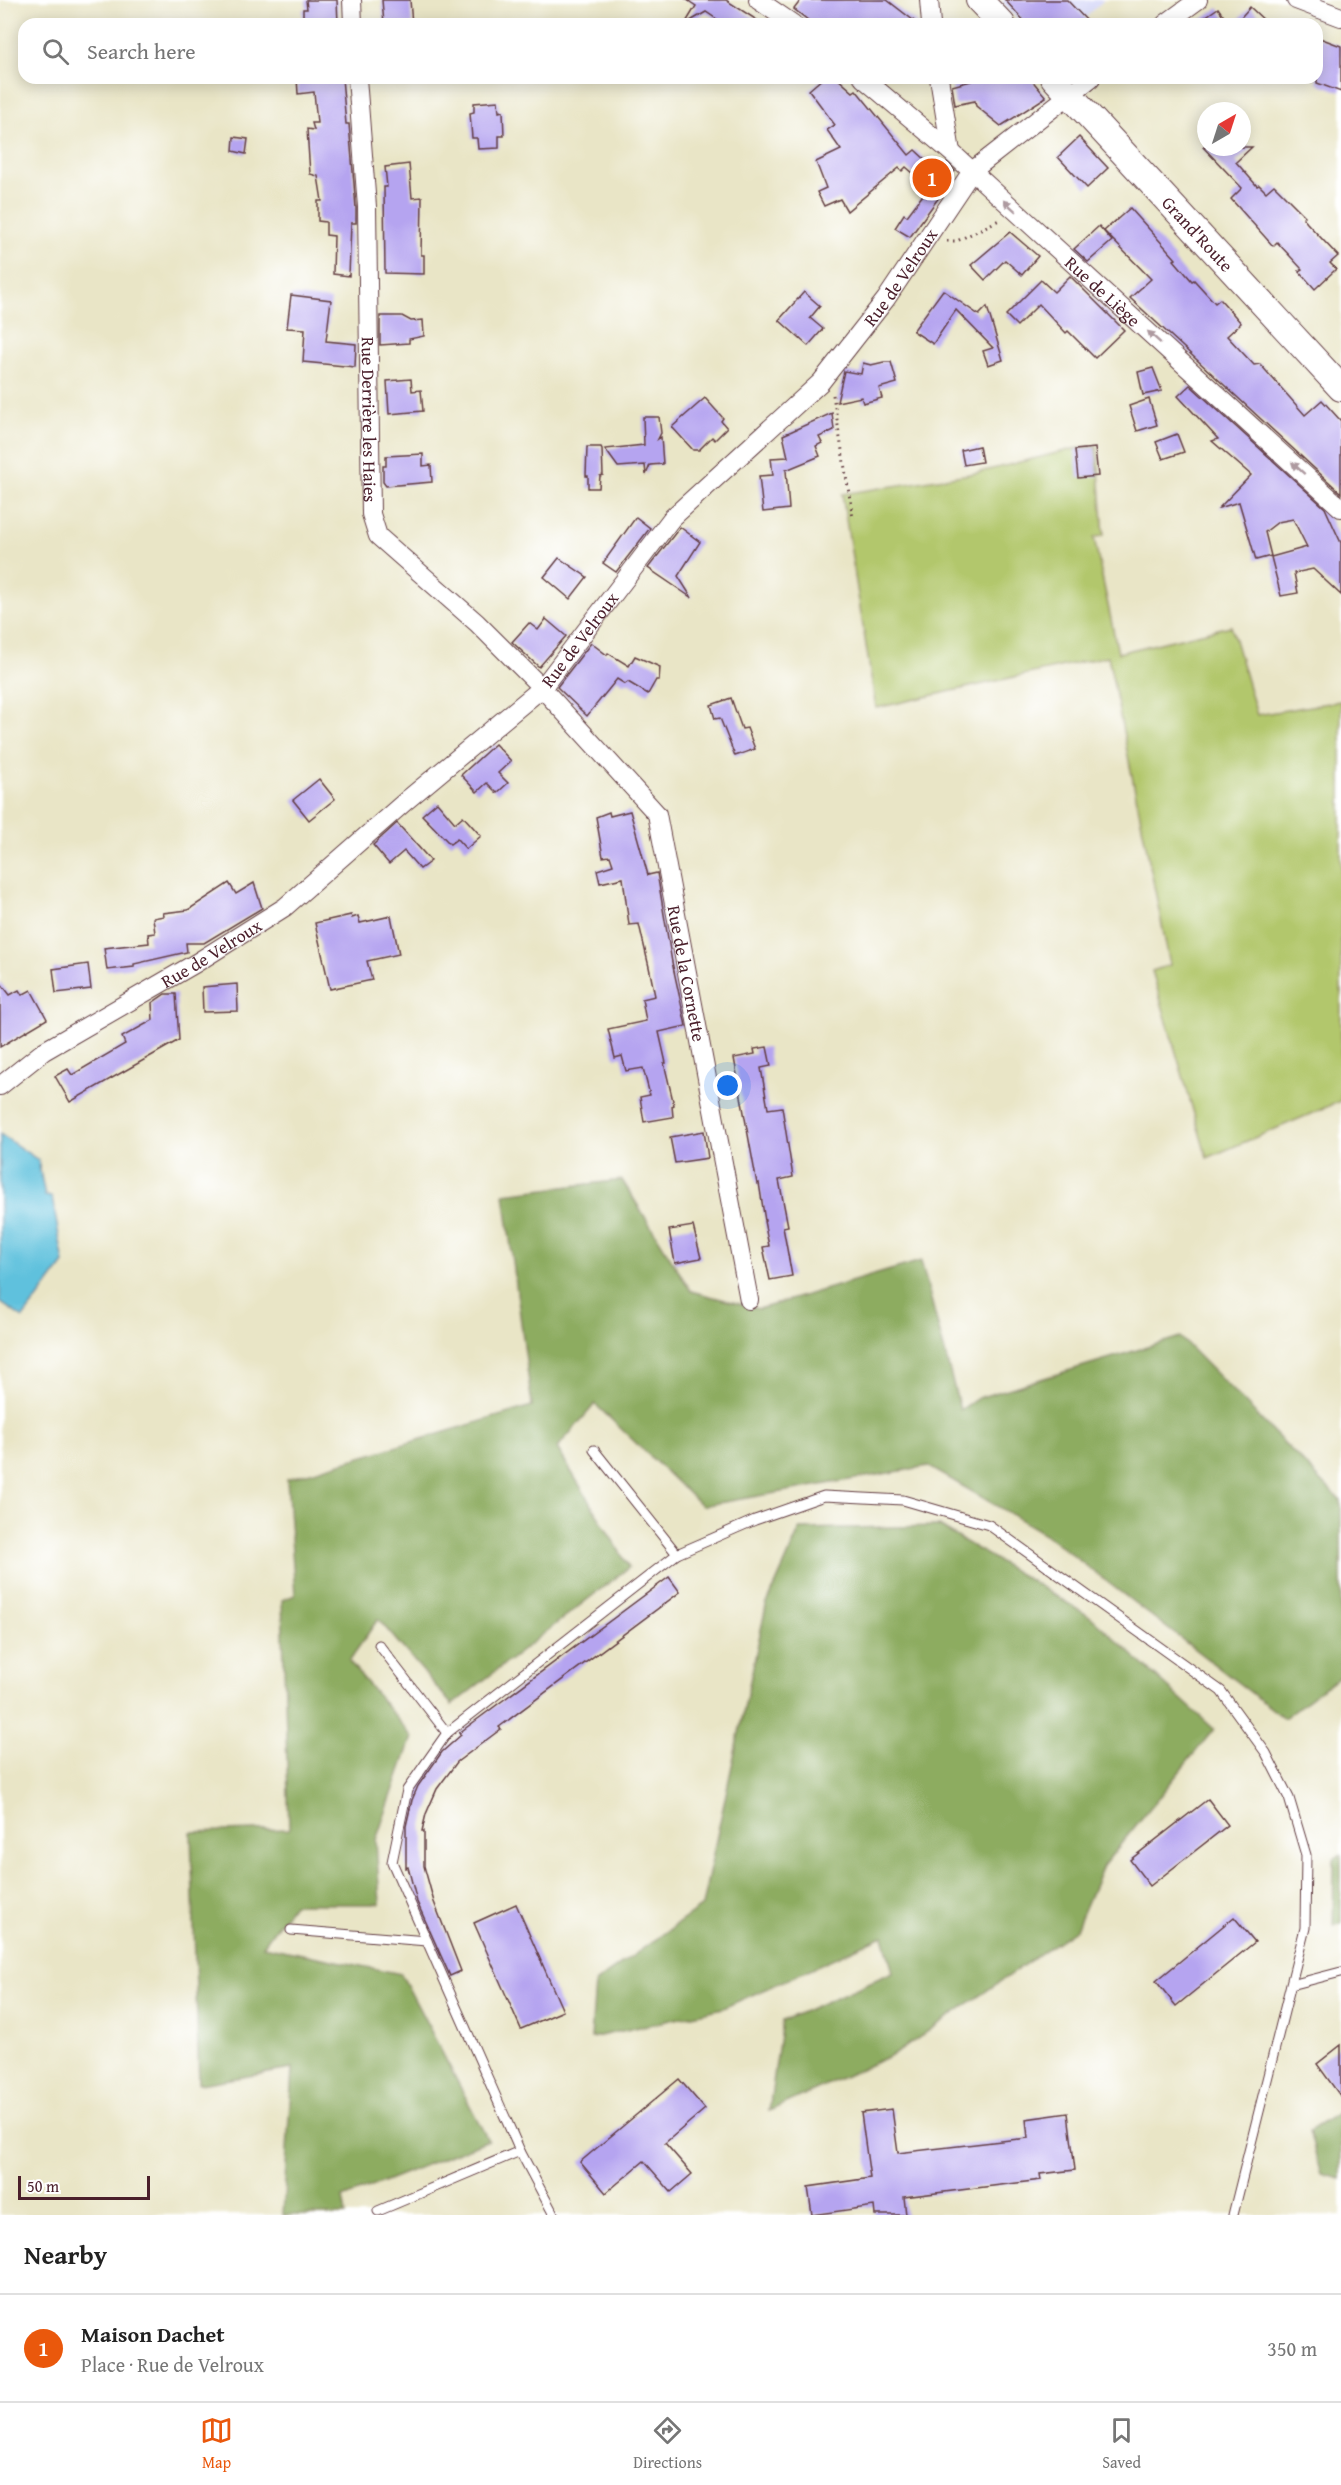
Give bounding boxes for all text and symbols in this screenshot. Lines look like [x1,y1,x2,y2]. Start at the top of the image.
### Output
search box [18,18,1323,84]
icon: search [39,35,72,68]
text: Search here [87,35,196,67]
north arrow [1197,102,1251,156]
pin: 1 [912,156,952,201]
street label: Grand'Route [1156,190,1240,278]
one-way arrow [1002,199,1017,213]
street label: Rue de Velroux [856,222,944,332]
street label: Rue de Liège [1059,249,1147,333]
one-way arrow [1146,330,1161,344]
street label: Rue Derrière les Haies [355,337,384,503]
one-way arrow [1291,462,1305,476]
street label: Rue de Velroux [534,585,625,693]
street label: Rue de la Cornette [661,903,713,1044]
street label: Rue de Velroux [156,911,268,994]
your location [713,1071,742,1100]
scale bar [18,2173,150,2200]
text: 50 m [27,2174,59,2198]
text: Nearby [24,2235,107,2274]
text: Maison Dachet [81,2318,225,2350]
text: 1 [38,2334,49,2363]
text: 350 m [1267,2334,1317,2363]
text: Place · Rue de Velroux [81,2350,264,2379]
tab: Map [200,2414,233,2474]
tab: Directions [633,2414,702,2474]
tab: Saved [1102,2414,1141,2474]

